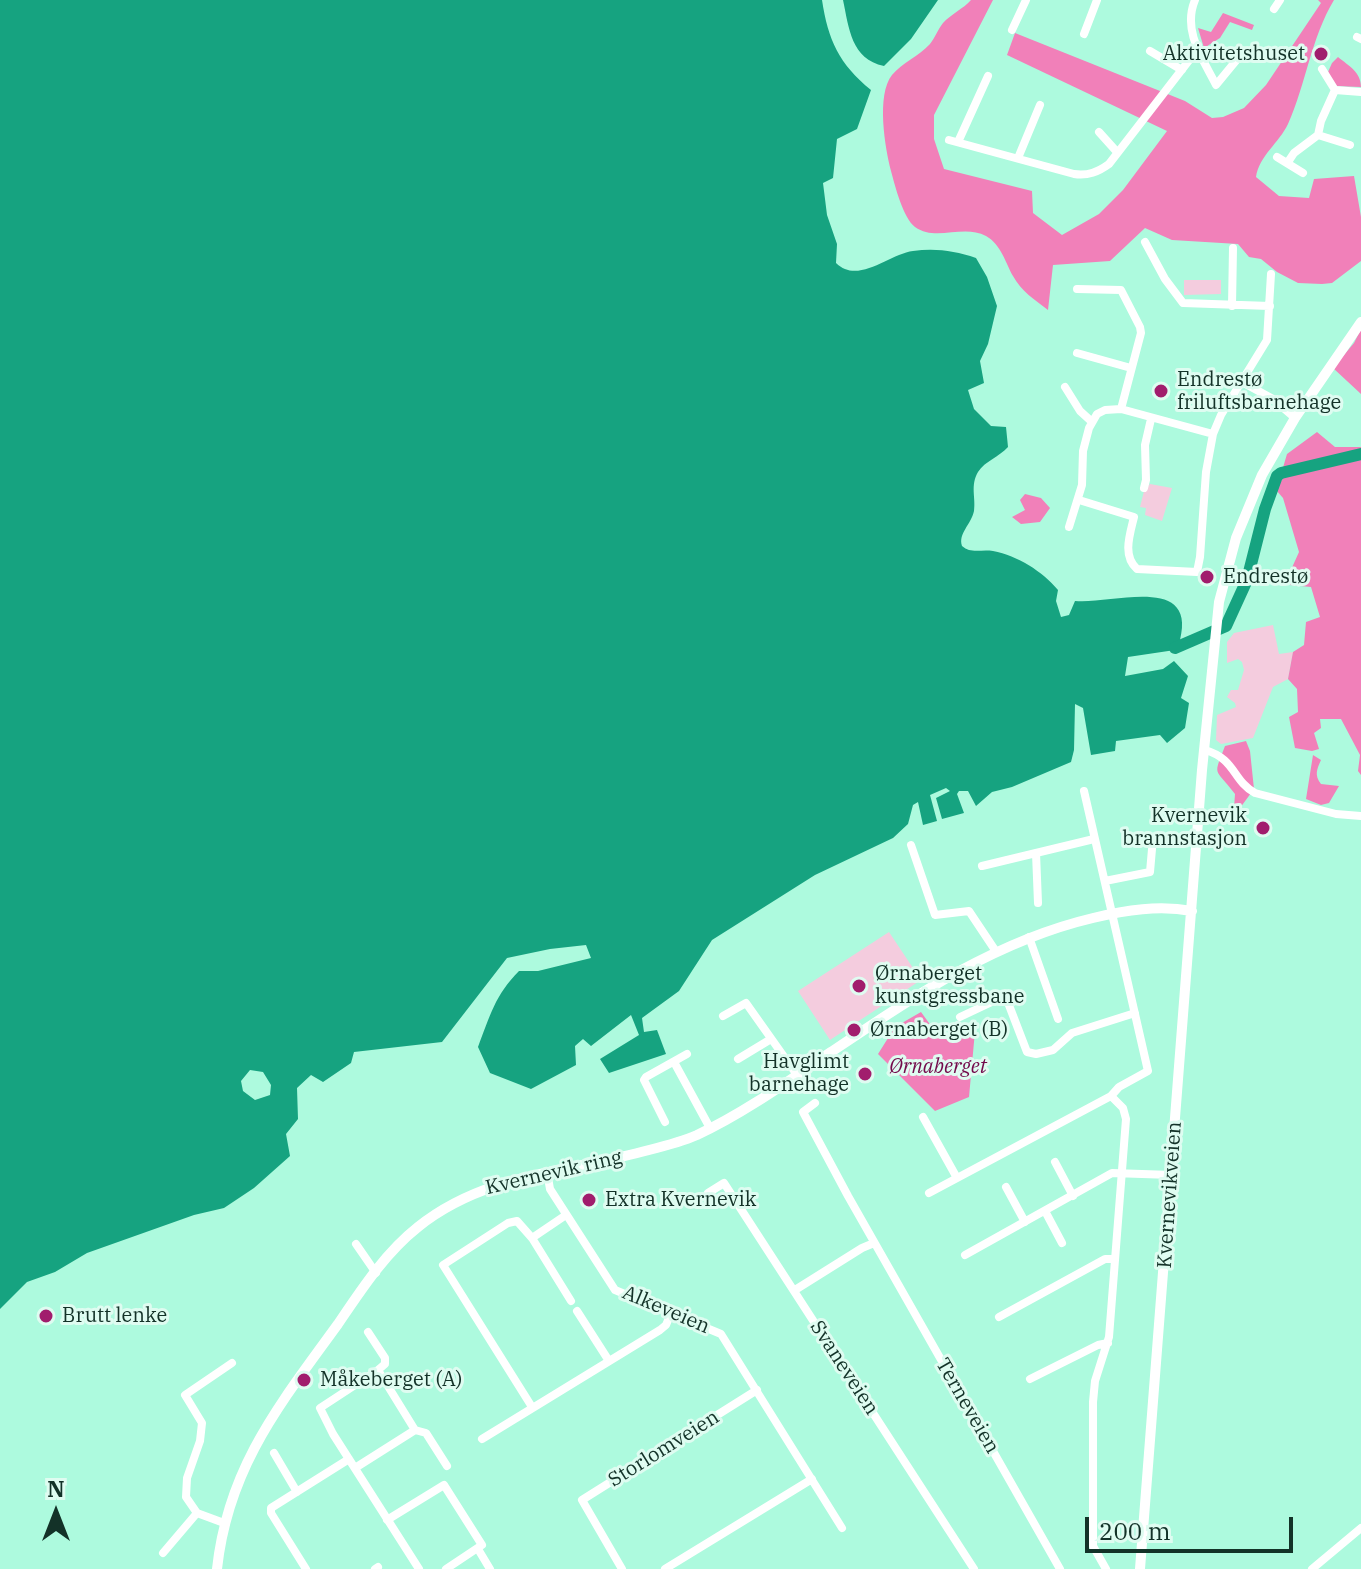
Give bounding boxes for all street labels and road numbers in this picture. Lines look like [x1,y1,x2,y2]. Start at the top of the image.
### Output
street label: Kvernevikveien [1153,1121,1187,1269]
street label: Kvernevik ring [483,1146,625,1200]
street label: Alkeveien [619,1281,713,1339]
street label: Svaneveien [805,1316,883,1420]
street label: Terneveien [930,1354,1004,1458]
street label: Storlomveien [604,1405,724,1493]

